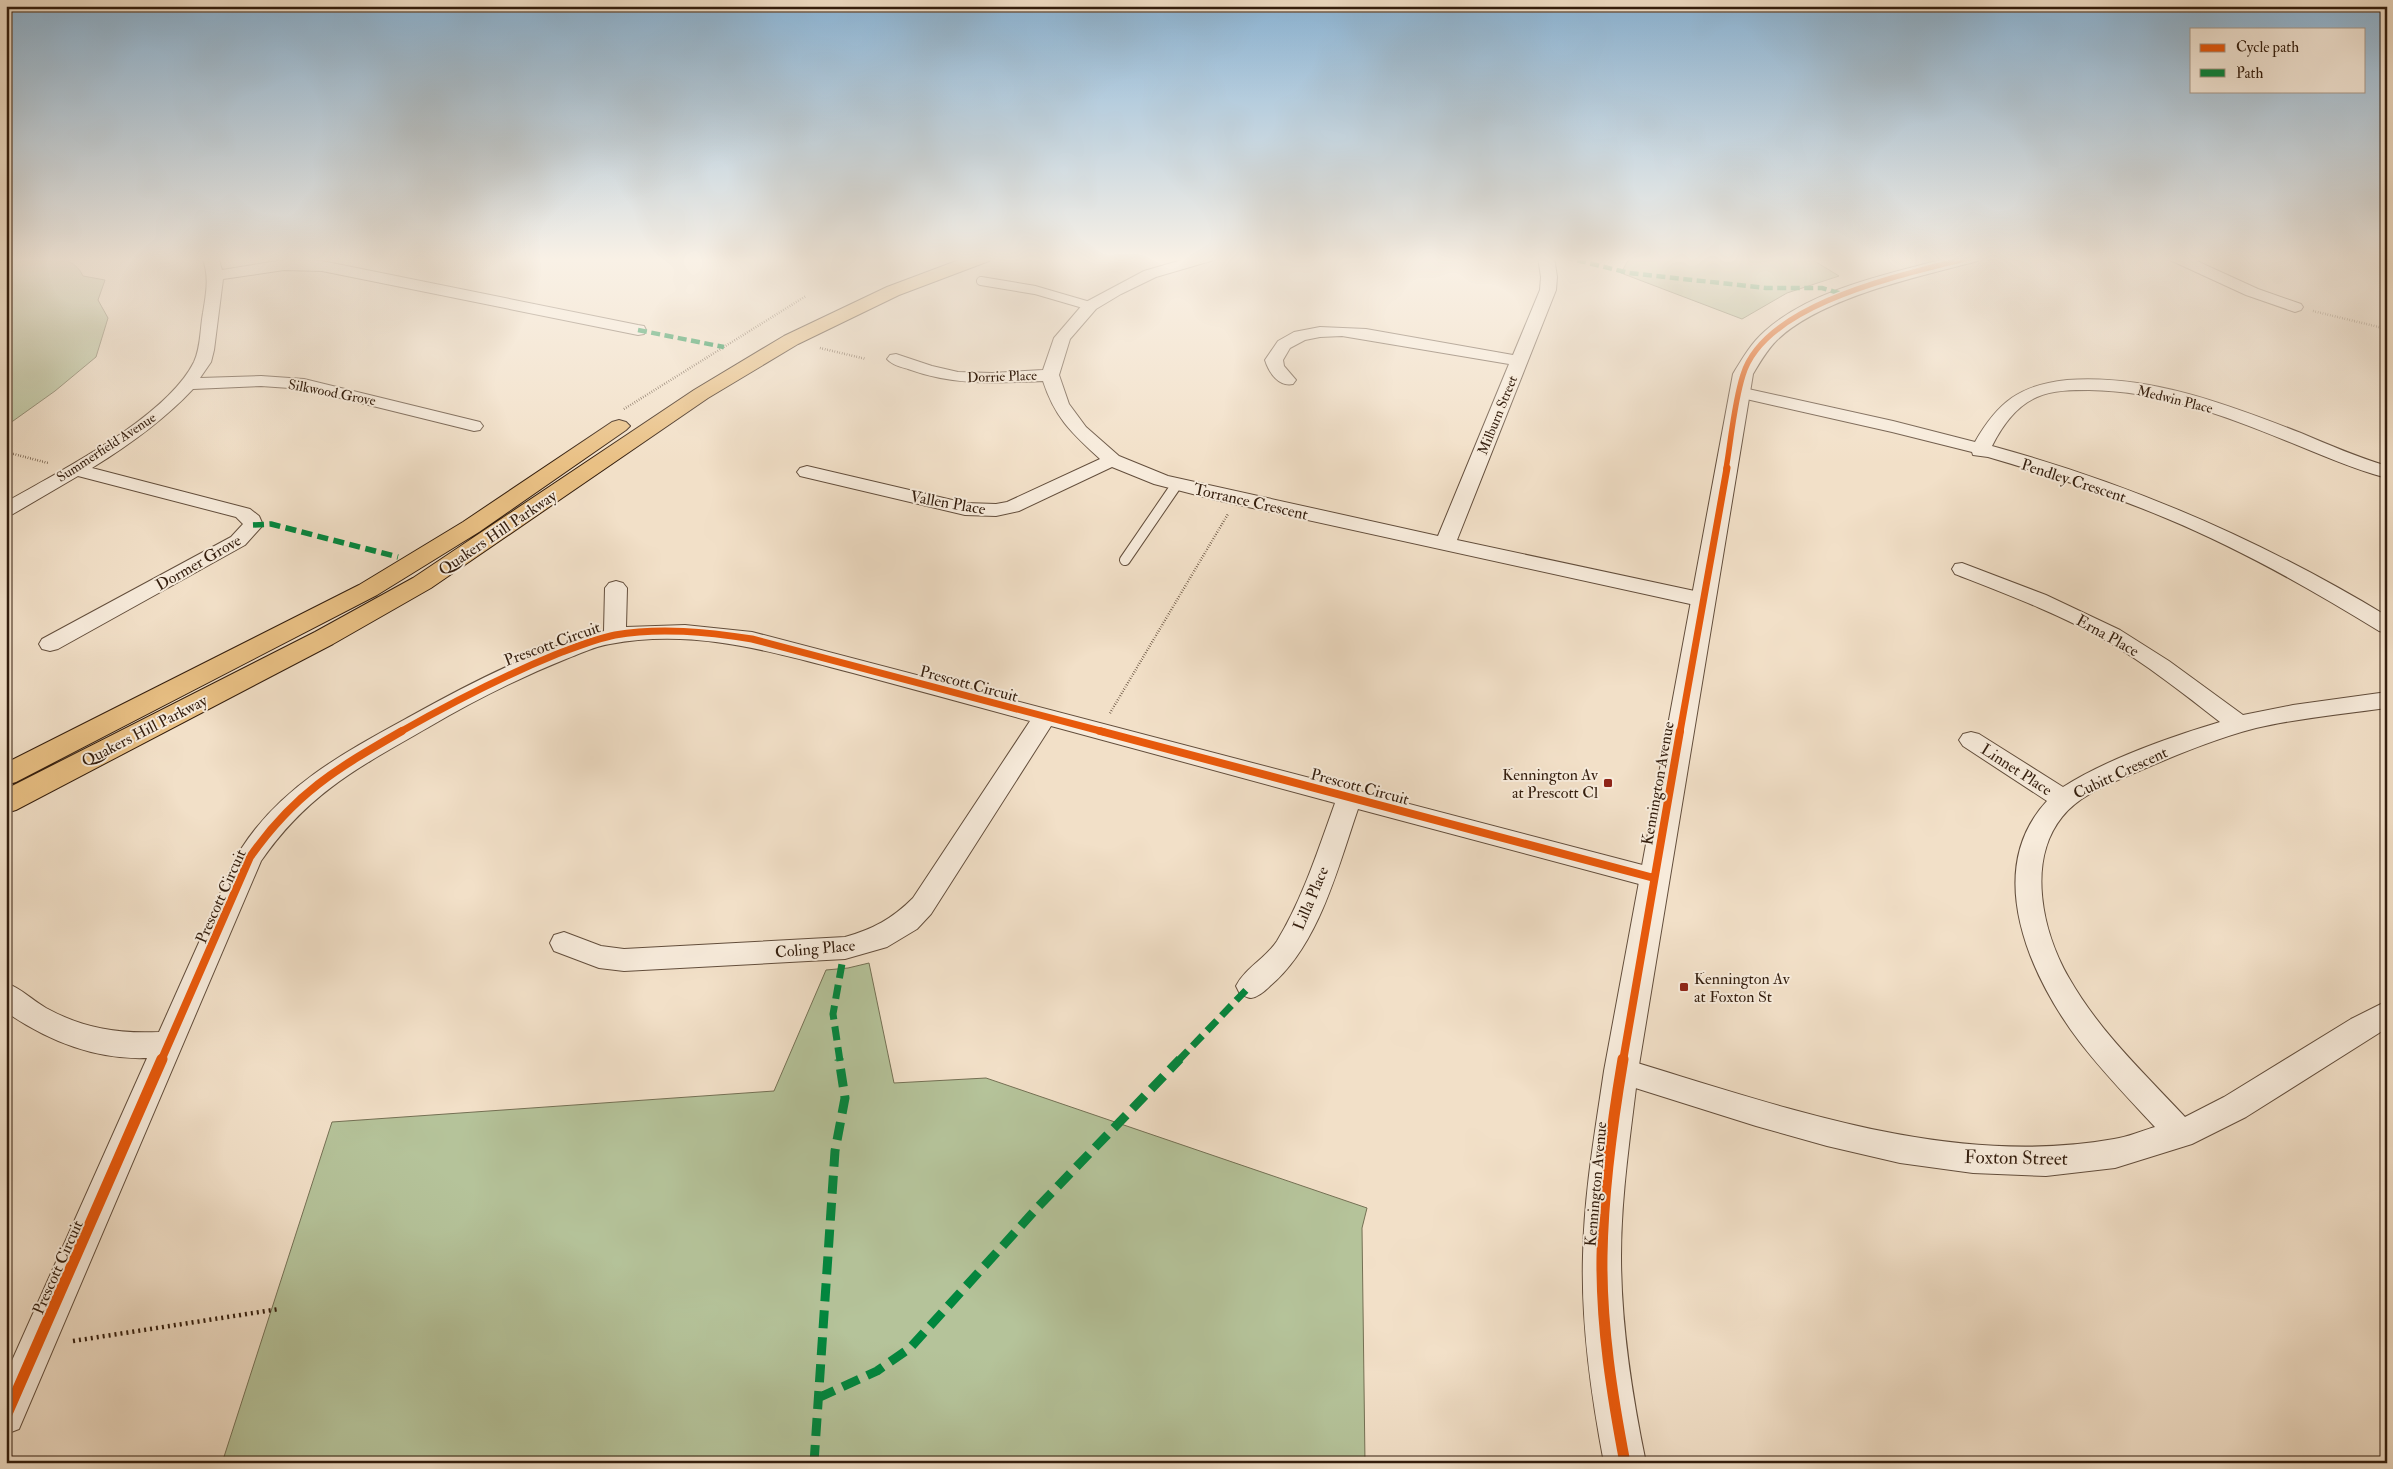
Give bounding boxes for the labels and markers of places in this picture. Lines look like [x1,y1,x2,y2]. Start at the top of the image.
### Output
place label: Kennington Av at Prescott Cl [1502,765,1599,803]
marker: Kennington Av at Prescott Cl [1602,777,1614,789]
place label: Kennington Av at Foxton St [1694,969,1791,1007]
marker: Kennington Av at Foxton St [1678,981,1690,993]

